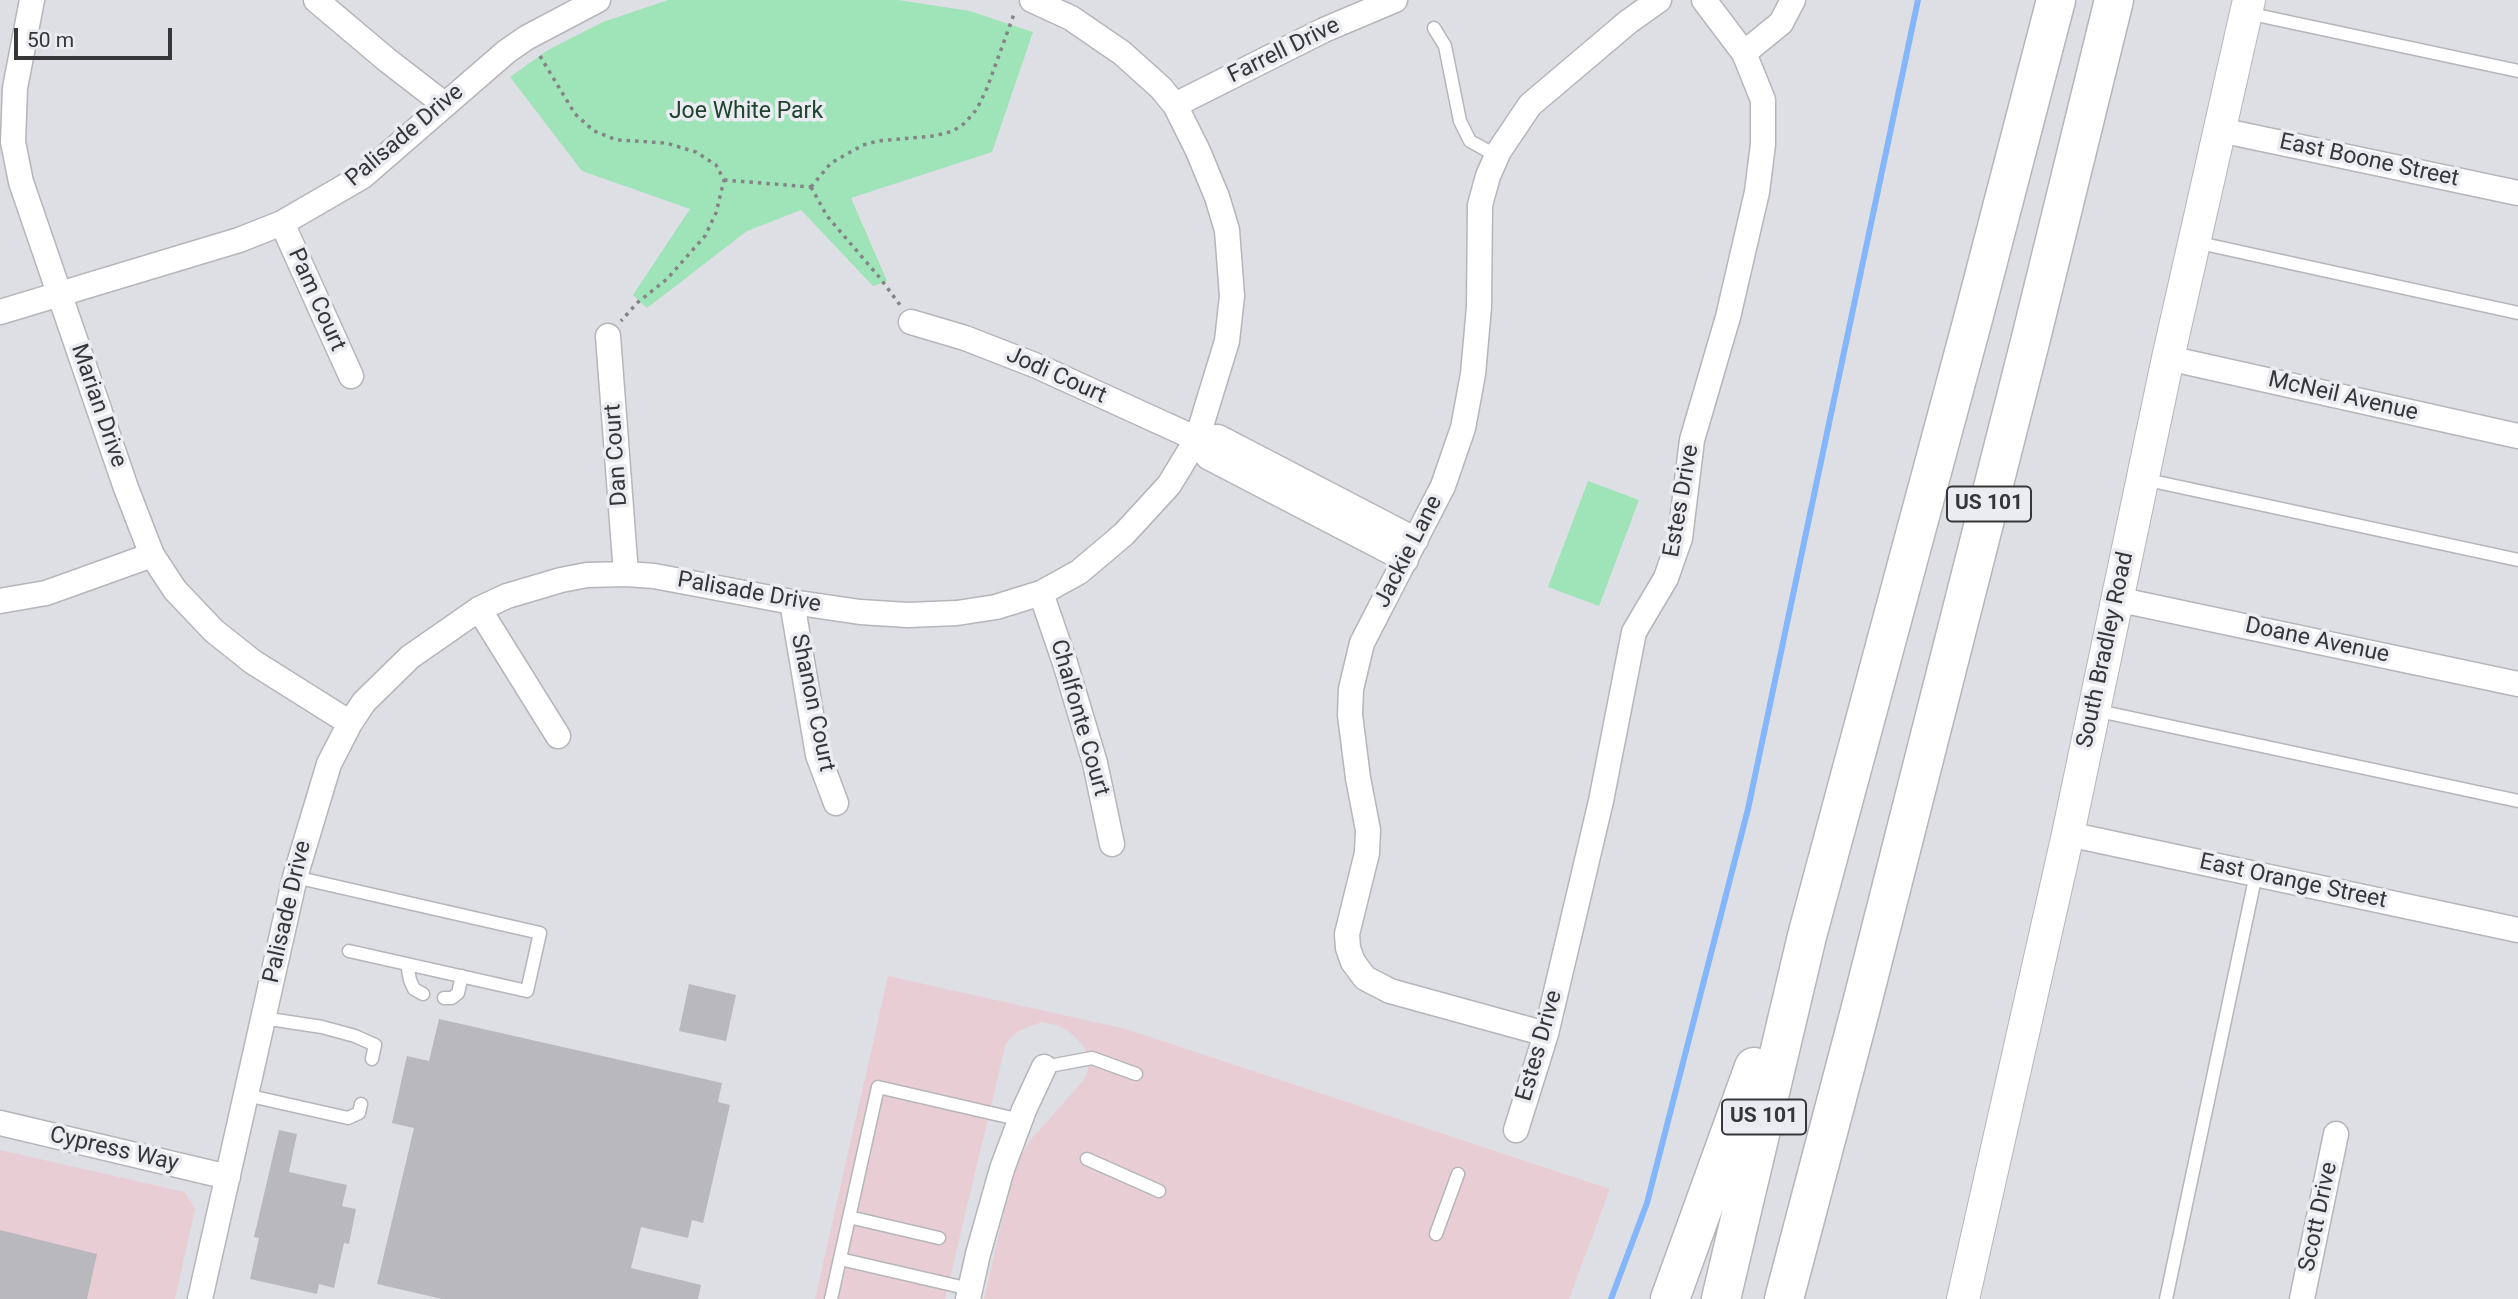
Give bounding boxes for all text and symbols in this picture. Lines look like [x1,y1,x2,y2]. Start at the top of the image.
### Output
street label: Farrell Drive [1224,12,1344,90]
scale bar [18,14,175,58]
text: 50 m [27,28,74,52]
street label: Palisade Drive [341,79,469,193]
park label: Joe White Park [669,98,823,126]
street label: East Boone Street [2277,129,2461,193]
street label: Pam Court [281,244,351,356]
street label: Marian Drive [64,341,132,471]
street label: Jodi Court [1002,342,1110,410]
street label: McNeil Avenue [2265,366,2421,428]
street label: Dan Court [600,403,634,507]
street label: Estes Drive [1659,443,1705,559]
road number: US 101 [1947,486,2031,522]
street label: Jackie Lane [1369,491,1449,613]
street label: South Bradley Road [2072,550,2140,750]
street label: Palisade Drive [675,567,823,619]
street label: Doane Avenue [2242,612,2392,670]
street label: Shanon Court [784,632,840,774]
street label: Chalfonte Court [1043,637,1115,799]
street label: Palisade Drive [258,838,318,986]
street label: East Orange Street [2197,849,2389,915]
street label: Estes Drive [1511,987,1569,1105]
road number: US 101 [1722,1100,1806,1134]
street label: Cypress Way [47,1122,181,1178]
street label: Scott Drive [2294,1160,2344,1274]

